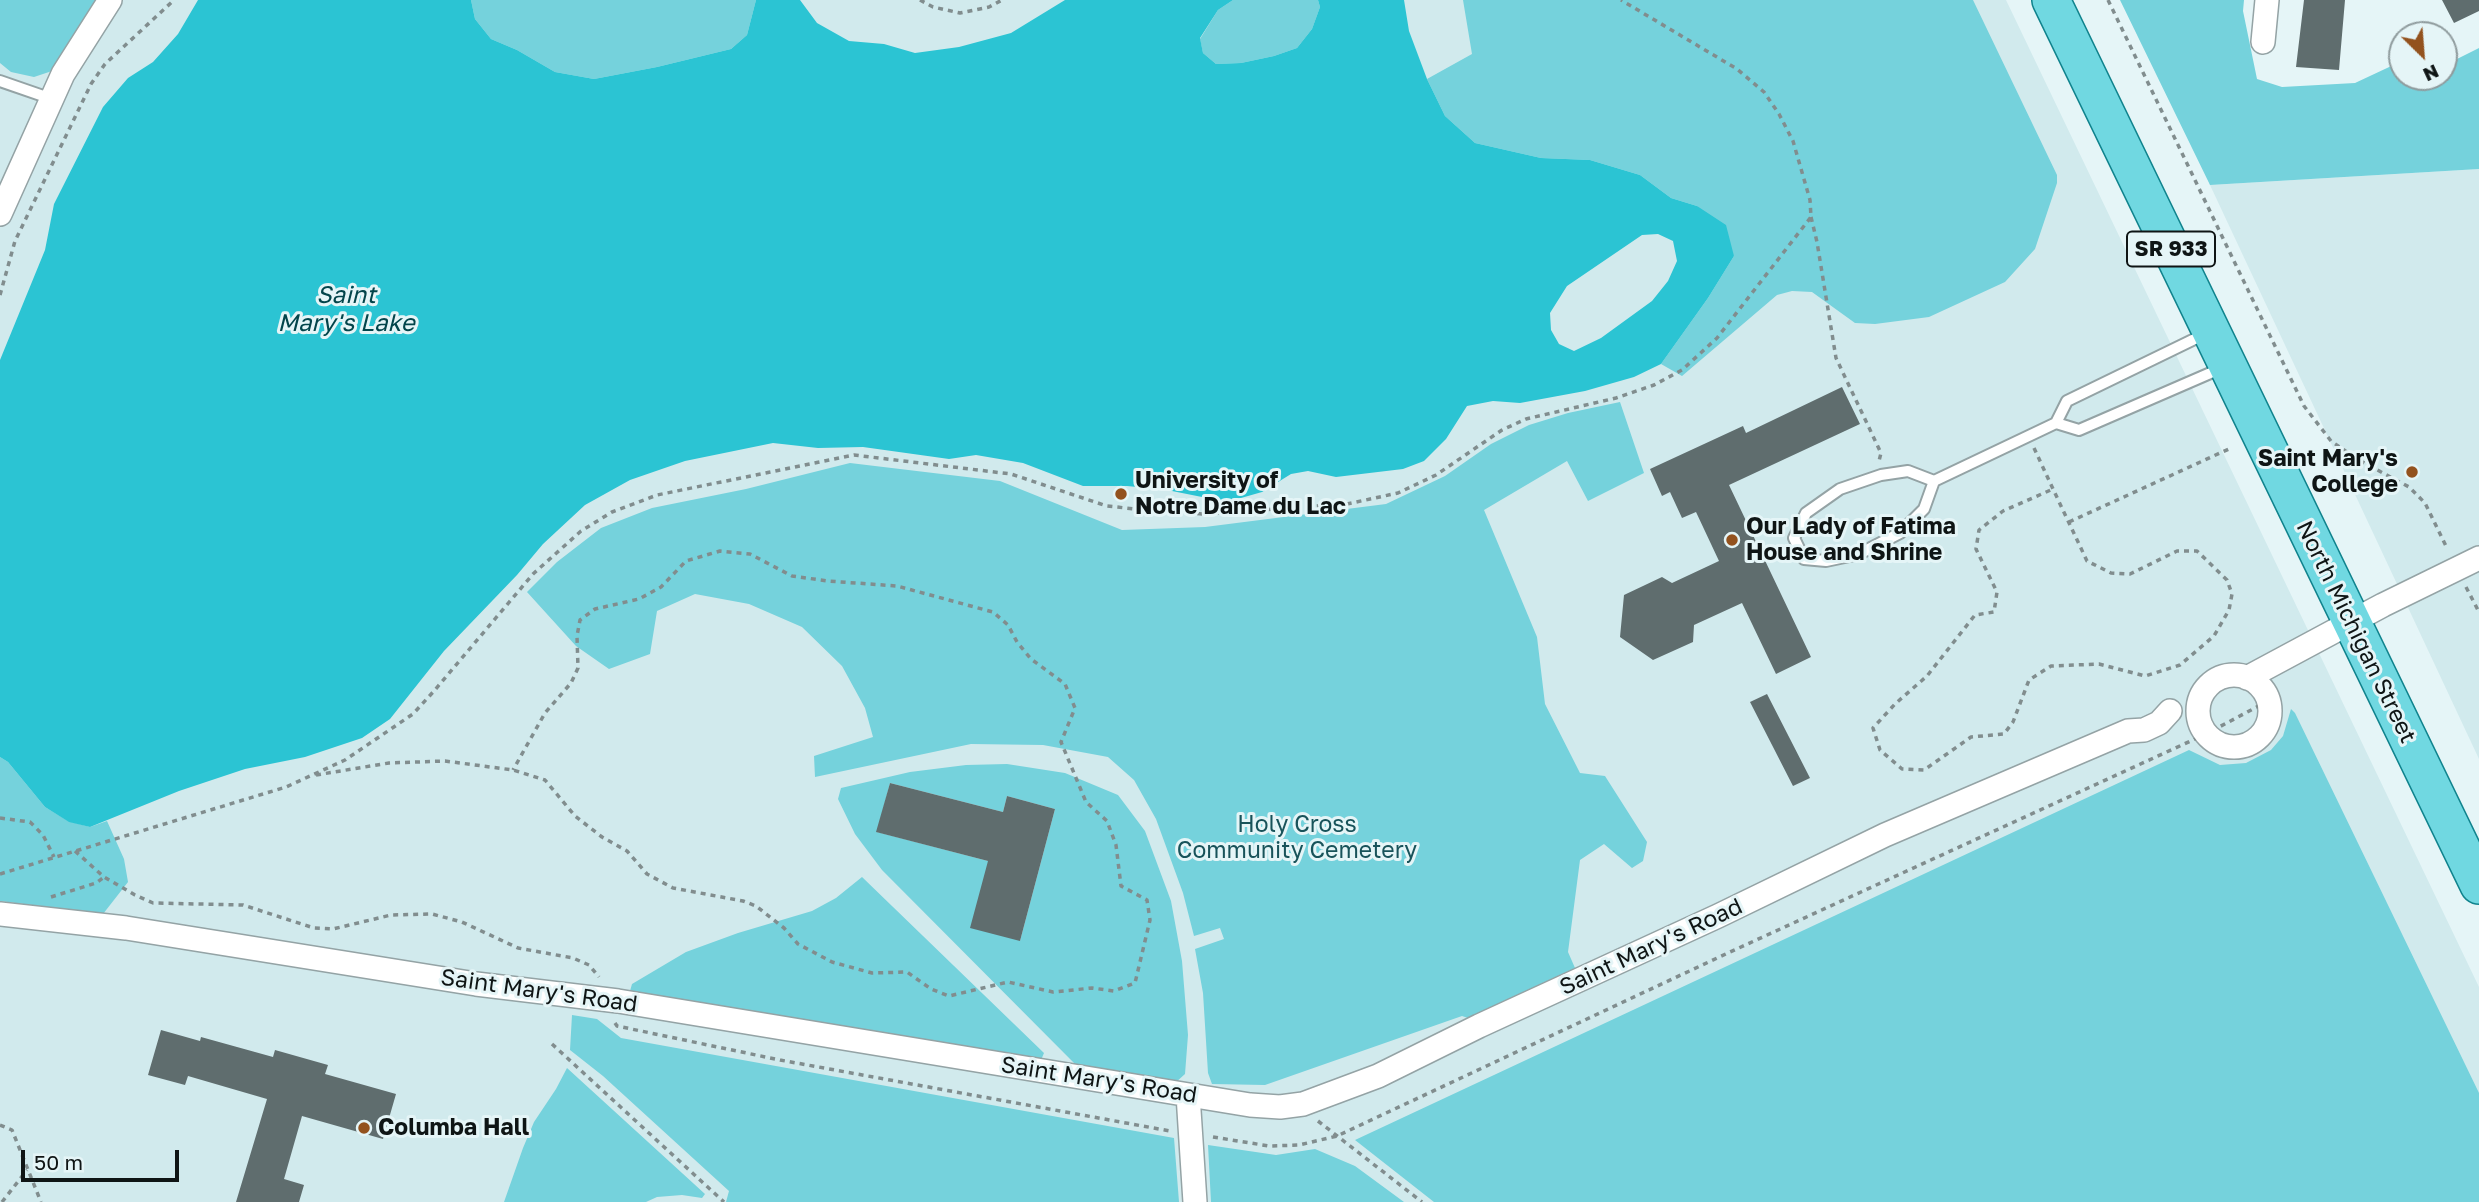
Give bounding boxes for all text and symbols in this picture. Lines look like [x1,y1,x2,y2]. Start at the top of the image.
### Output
north arrow [2388,21,2458,91]
text: N [2420,60,2443,87]
road number: SR 933 [2127,232,2215,266]
water label: Saint Mary's Lake [277,281,415,337]
place label: Saint Mary's College [2258,445,2398,499]
marker: Saint Mary's College [2404,464,2420,480]
place label: University of Notre Dame du Lac [1135,467,1346,521]
marker: University of Notre Dame du Lac [1113,486,1129,502]
place label: Our Lady of Fatima House and Shrine [1746,513,1956,567]
street label: North Michigan Street [2290,516,2422,748]
marker: Our Lady of Fatima House and Shrine [1724,532,1740,548]
park label: Holy Cross Community Cemetery [1177,811,1417,865]
street label: Saint Mary's Road [1555,893,1747,1001]
street label: Saint Mary's Road [439,964,639,1018]
street label: Saint Mary's Road [999,1051,1199,1109]
place label: Columba Hall [378,1114,529,1142]
marker: Columba Hall [356,1120,372,1136]
scale bar [24,1136,182,1180]
text: 50 m [34,1149,83,1175]

